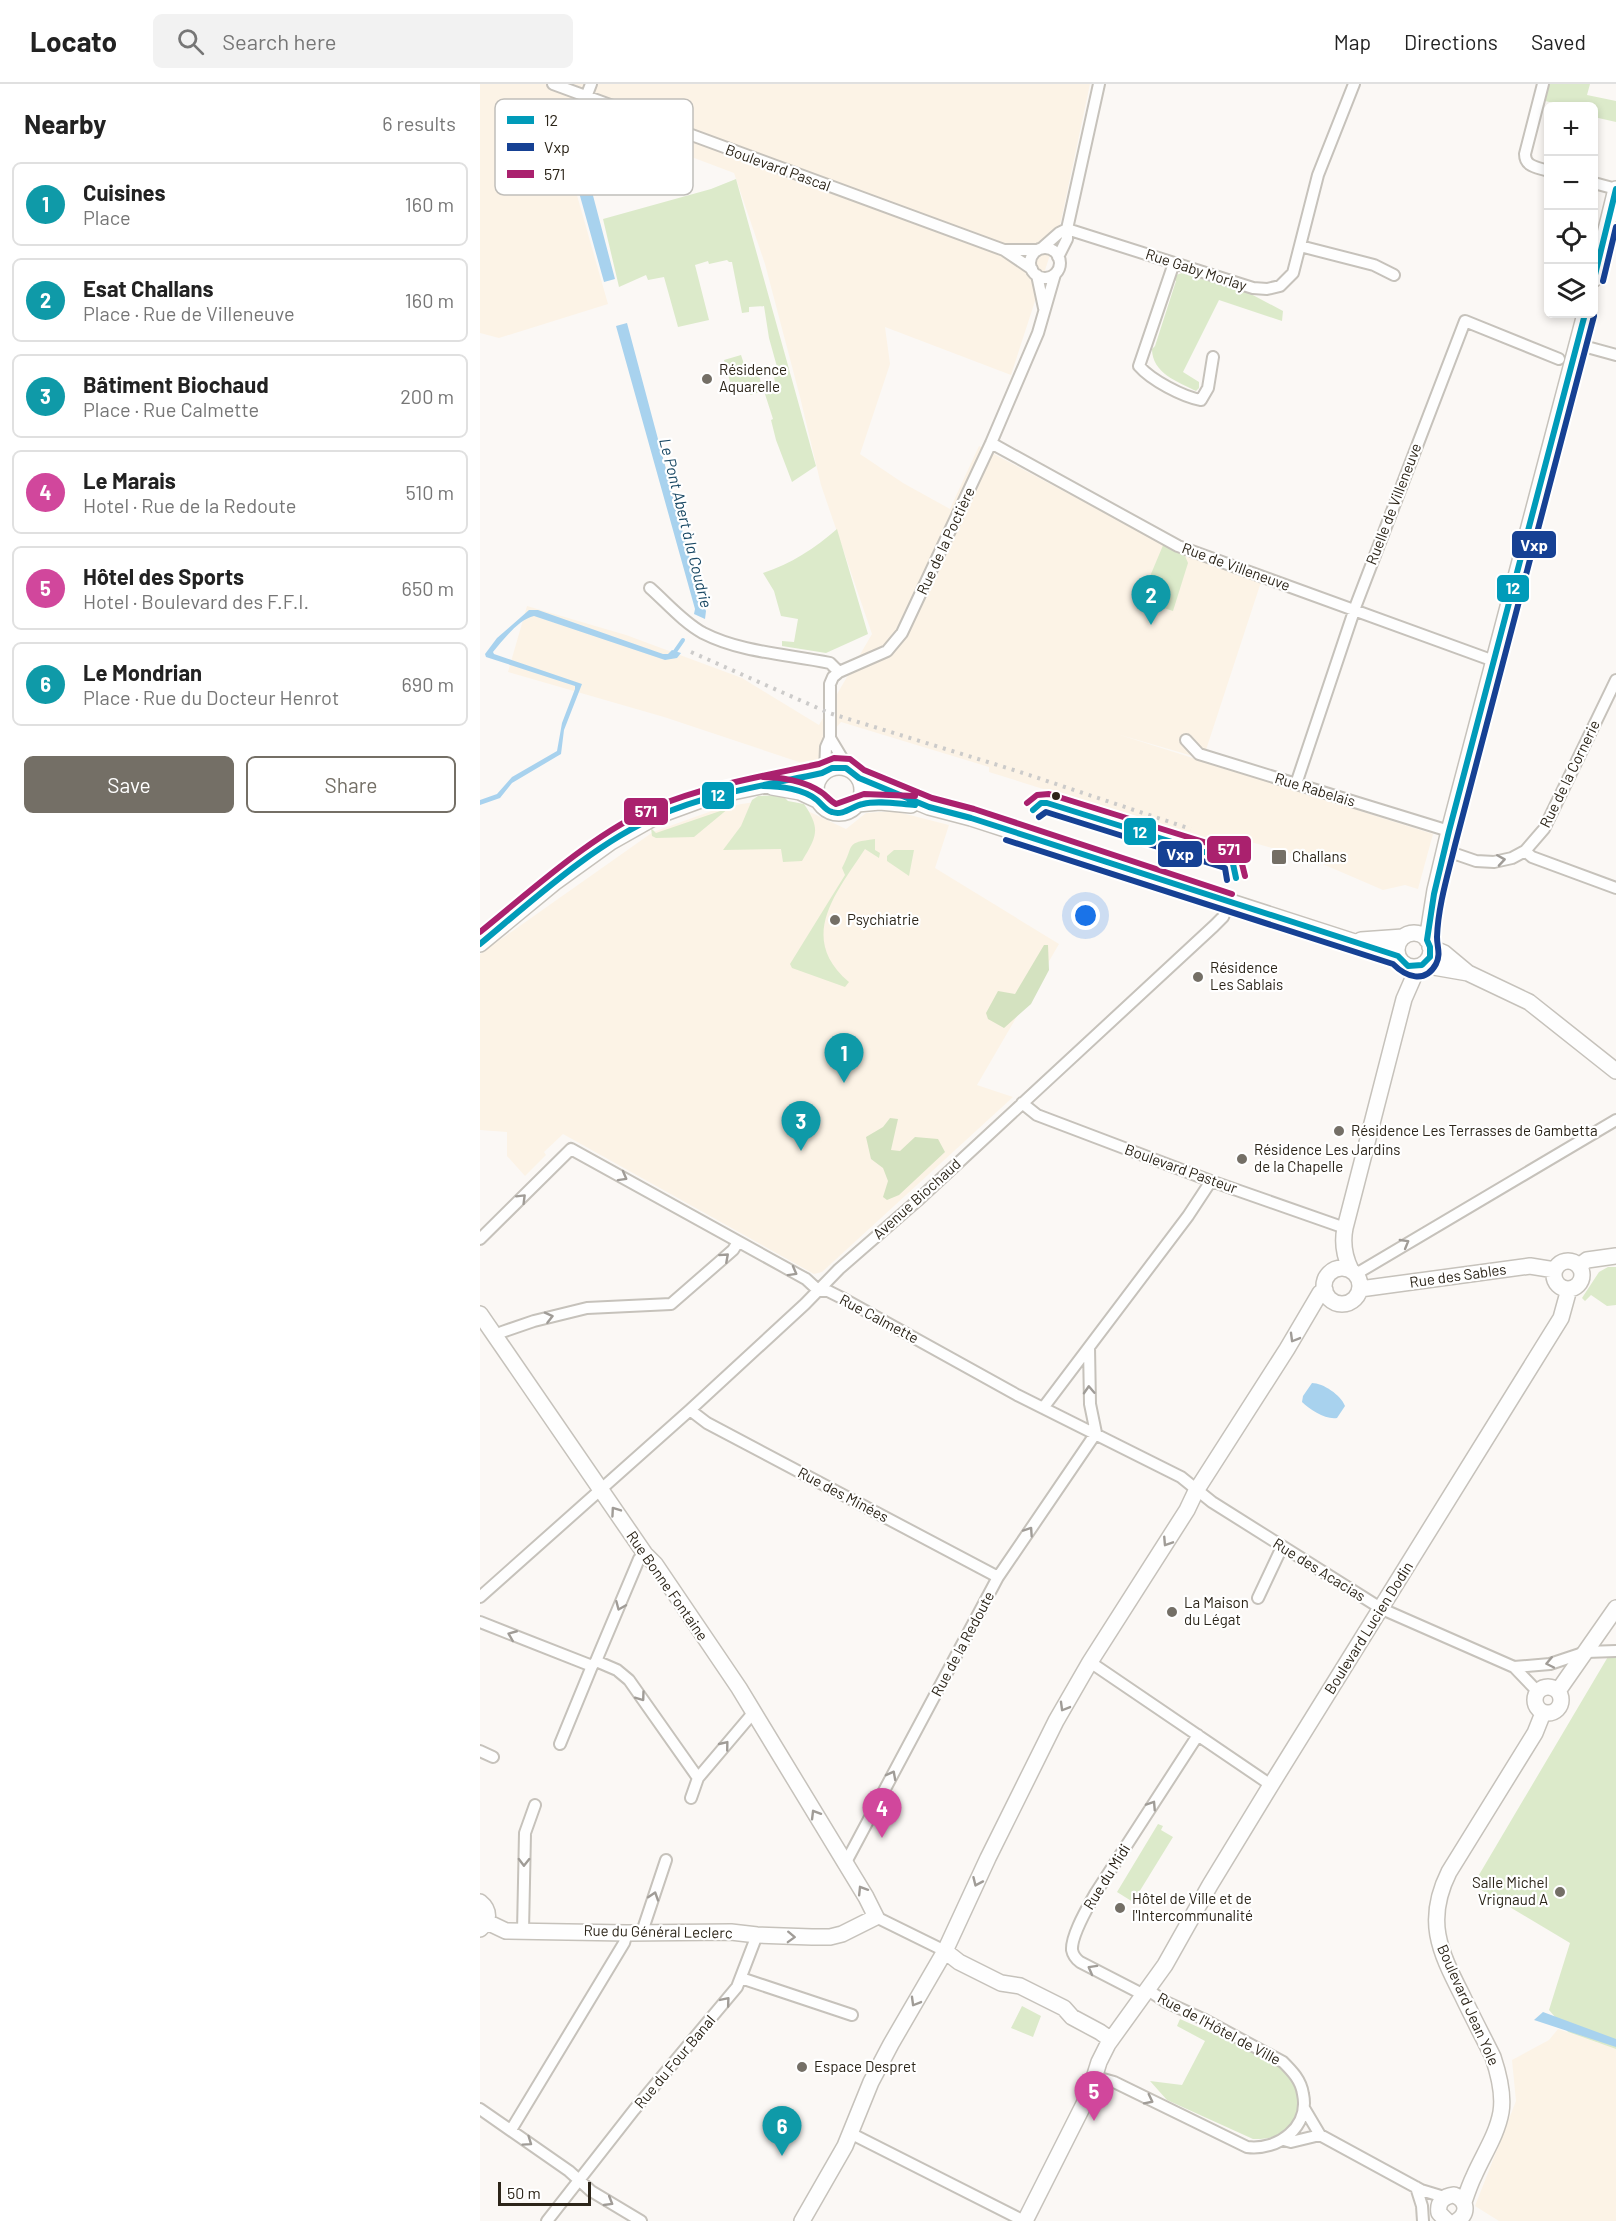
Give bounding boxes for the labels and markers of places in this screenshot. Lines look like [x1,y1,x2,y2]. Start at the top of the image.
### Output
place label: Résidence Aquarelle [719,360,787,395]
marker: Résidence Aquarelle [700,372,714,386]
pin: 2 [1132,576,1170,625]
unlabelled marker [1050,790,1062,802]
place label: Challans [1292,847,1347,865]
marker: Challans [1270,848,1288,866]
place label: Psychiatrie [847,910,919,928]
marker: Psychiatrie [828,913,842,927]
place label: Résidence Les Sablais [1210,958,1283,993]
marker: Résidence Les Sablais [1191,970,1205,984]
pin: 1 [824,1034,864,1083]
pin: 3 [782,1102,820,1151]
place label: Résidence Les Terrasses de Gambetta [1351,1121,1598,1139]
marker: Résidence Les Terrasses de Gambetta [1332,1124,1346,1138]
place label: Résidence Les Jardins de la Chapelle [1254,1140,1401,1175]
marker: Résidence Les Jardins de la Chapelle [1235,1152,1249,1166]
place label: La Maison du Légat [1184,1593,1249,1628]
marker: La Maison du Légat [1165,1605,1179,1619]
pin: 4 [862,1788,902,1838]
place label: Salle Michel Vrignaud A [1472,1873,1548,1908]
marker: Salle Michel Vrignaud A [1553,1885,1567,1899]
place label: Hôtel de Ville et de l'Intercommunalité [1132,1889,1253,1924]
marker: Hôtel de Ville et de l'Intercommunalité [1113,1901,1127,1915]
place label: Espace Despret [814,2057,916,2075]
marker: Espace Despret [795,2060,809,2074]
pin: 5 [1074,2072,1114,2121]
pin: 6 [762,2106,802,2156]

